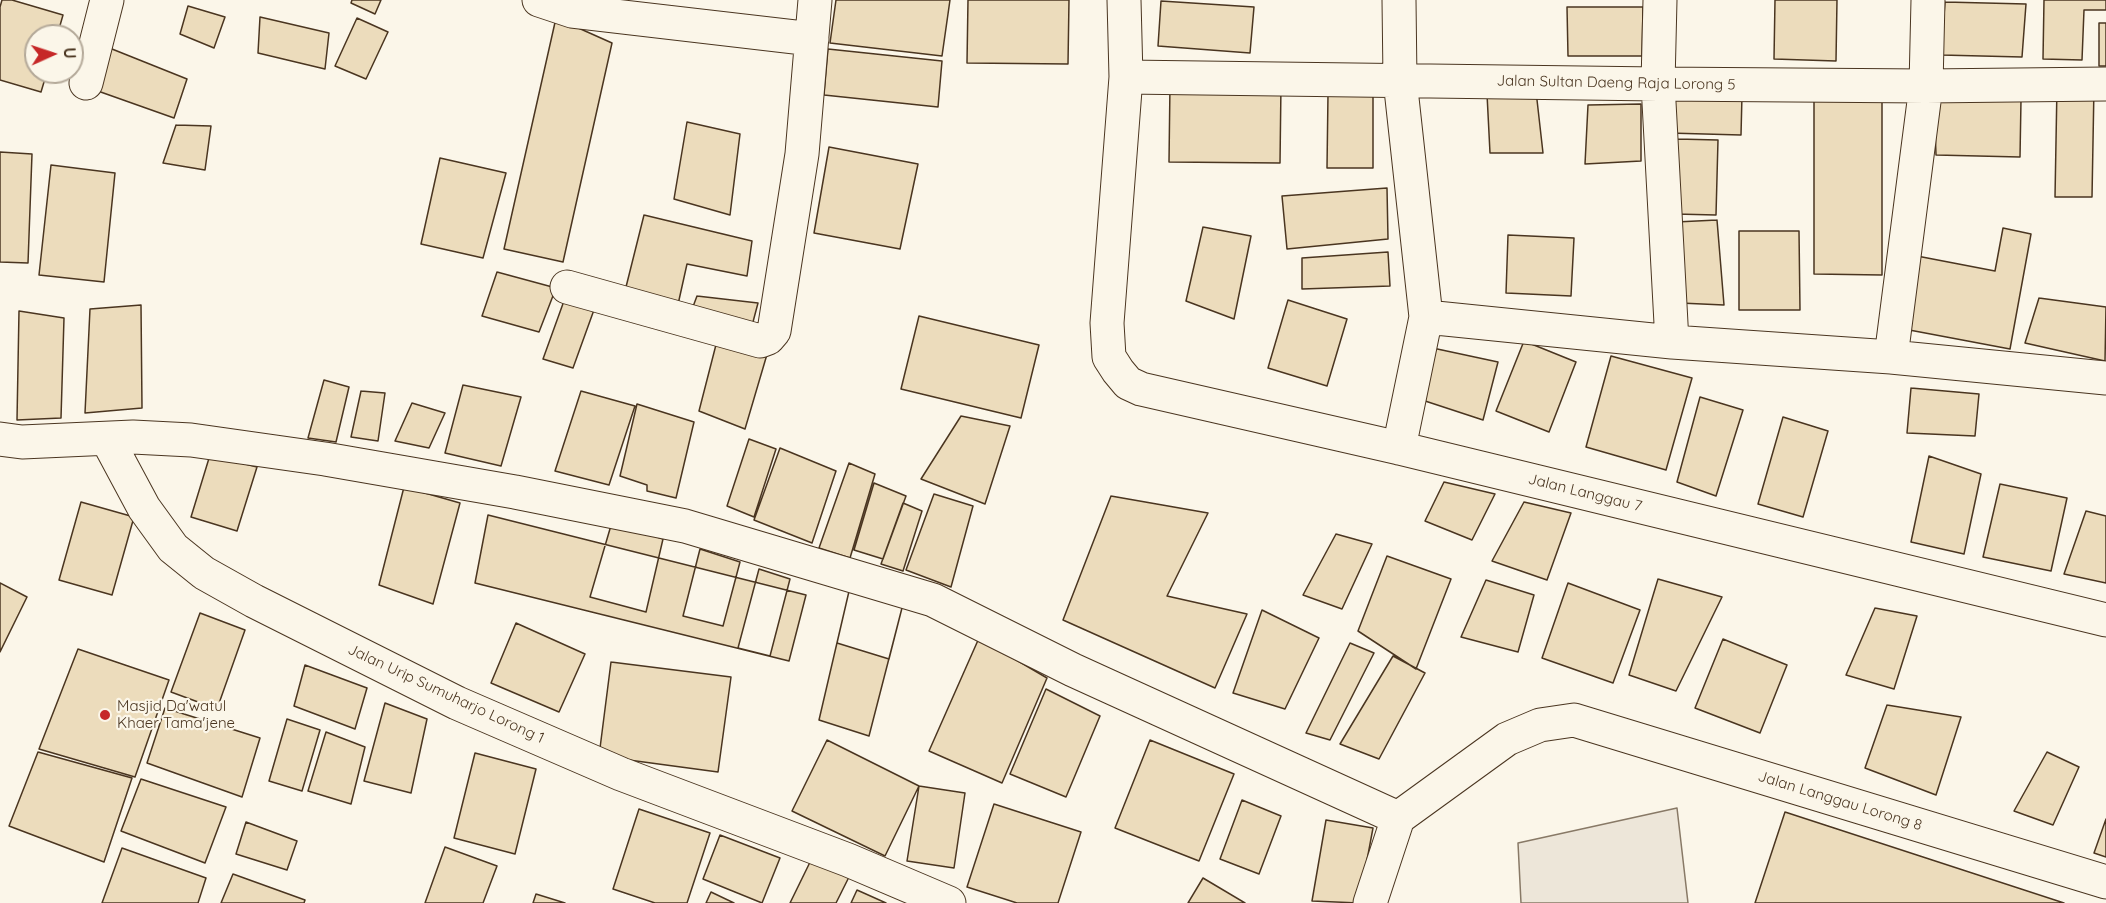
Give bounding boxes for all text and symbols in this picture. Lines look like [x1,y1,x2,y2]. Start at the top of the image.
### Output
north arrow [24,24,84,84]
text: U [60,47,80,59]
street label: Jalan Sultan Daeng Raja Lorong 5 [1496,72,1736,94]
street label: Jalan Langgau 7 [1526,470,1644,516]
street label: Jalan Urip Sumuharjo Lorong 1 [345,640,547,748]
place label: Masjid Da'watul Khaer Tama'jene [117,697,235,732]
marker: Masjid Da'watul Khaer Tama'jene [98,708,112,722]
street label: Jalan Langgau Lorong 8 [1756,767,1924,835]

